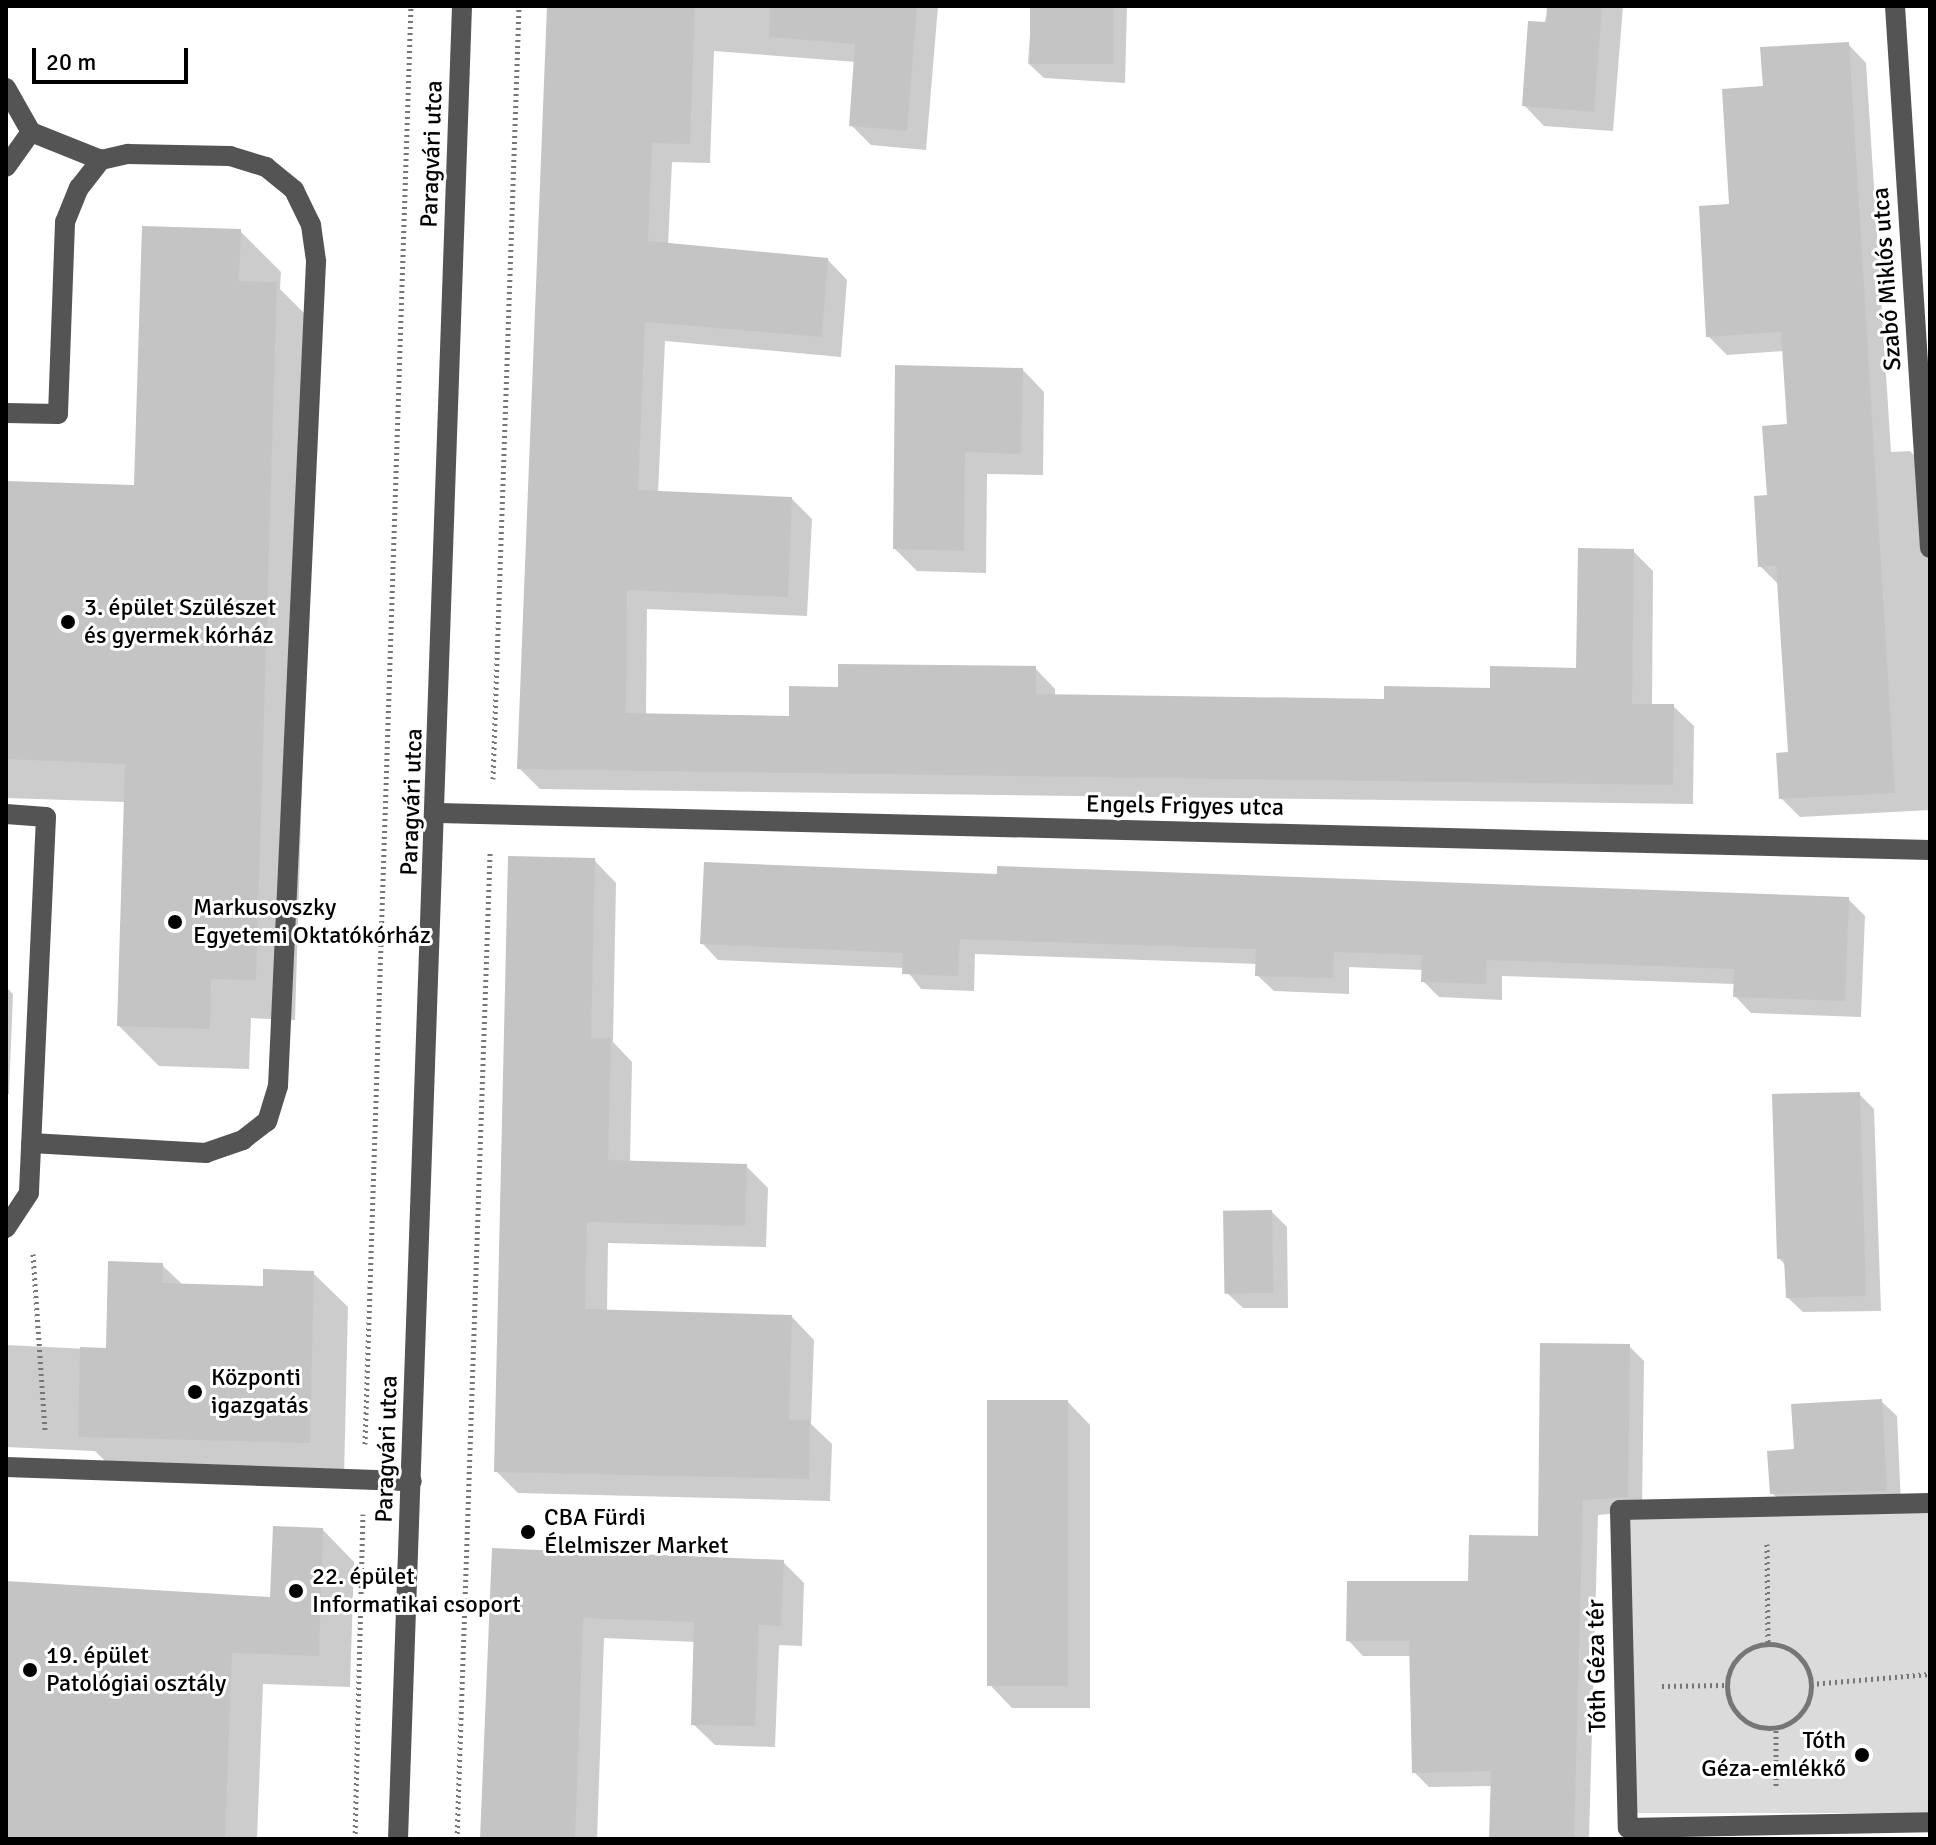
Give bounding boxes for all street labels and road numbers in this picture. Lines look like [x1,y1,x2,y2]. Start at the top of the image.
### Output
street label: Paragvári utca [415,80,449,228]
street label: Szabó Miklós utca [1866,186,1908,372]
street label: Paragvári utca [395,728,429,876]
street label: Engels Frigyes utca [1086,790,1284,822]
street label: Paragvári utca [370,1375,404,1523]
street label: Tóth Géza tér [1581,1599,1613,1733]

